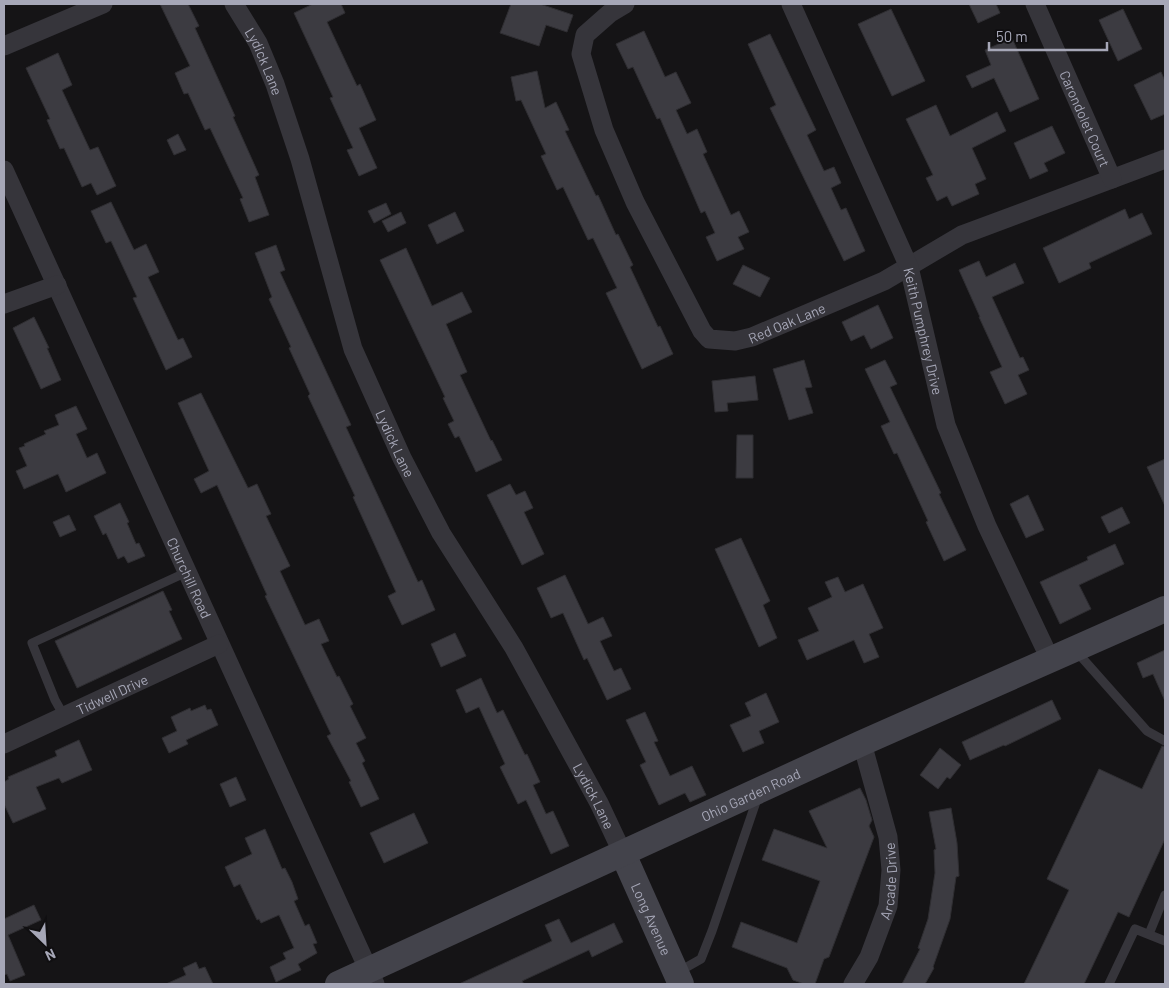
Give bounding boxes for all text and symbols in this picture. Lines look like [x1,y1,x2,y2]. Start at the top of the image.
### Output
scale bar [989,20,1106,52]
street label: Lydick Lane [242,24,287,97]
text: 50 m [996,27,1028,45]
street label: Carondolet Court [1057,68,1114,169]
street label: Keith Pumphrey Drive [901,266,947,396]
street label: Red Oak Lane [745,299,828,346]
street label: Lydick Lane [373,407,419,480]
street label: Churchill Road [164,534,216,621]
street label: Tidwell Drive [73,670,150,718]
street label: Lydick Lane [570,760,618,832]
street label: Ohio Garden Road [698,764,803,824]
street label: Arcade Drive [875,842,900,922]
street label: Long Avenue [628,880,676,958]
north arrow [20,918,70,968]
text: N [43,946,59,965]

